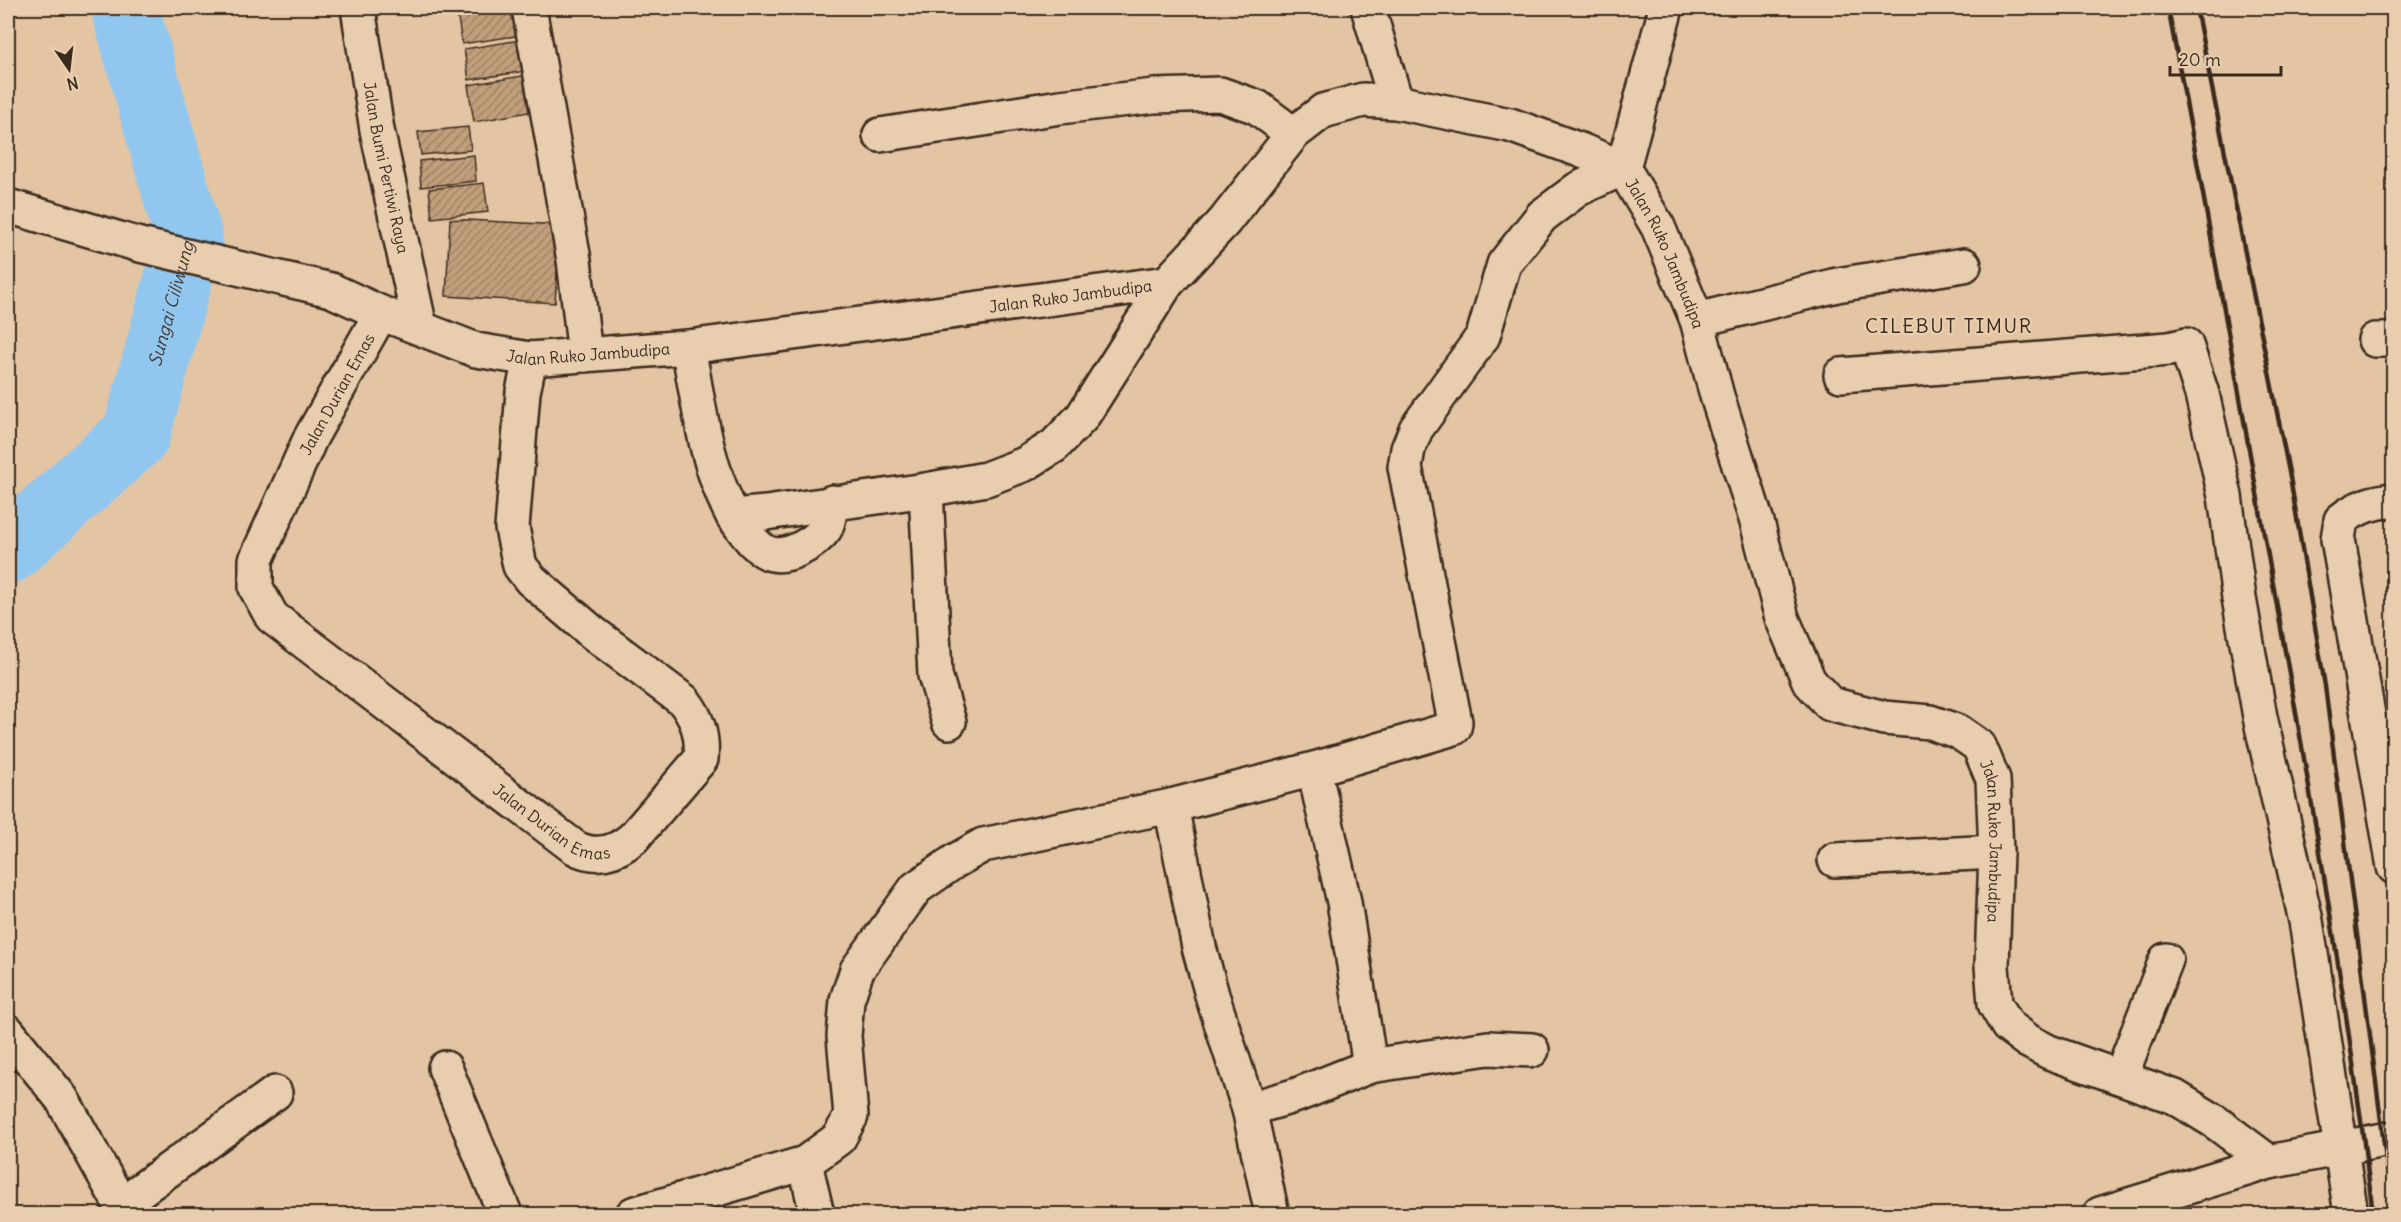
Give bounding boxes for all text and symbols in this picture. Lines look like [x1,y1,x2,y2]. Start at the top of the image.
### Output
north arrow [39,39,99,99]
scale bar [2170,39,2281,77]
text: 20 m [2179,48,2221,71]
text: N [65,73,80,95]
street label: Jalan Bumi Pertiwi Raya [360,80,414,255]
street label: Jalan Ruko Jambudipa [1621,175,1709,331]
water label: Sungai Ciliwung [143,237,199,369]
street label: Jalan Ruko Jambudipa [988,275,1153,317]
district label: CILEBUT TIMUR [1865,313,2033,338]
street label: Jalan Durian Emas [295,330,379,458]
street label: Jalan Ruko Jambudipa [505,338,671,369]
street label: Jalan Ruko Jambudipa [1976,756,2006,923]
street label: Jalan Durian Emas [489,779,612,864]

